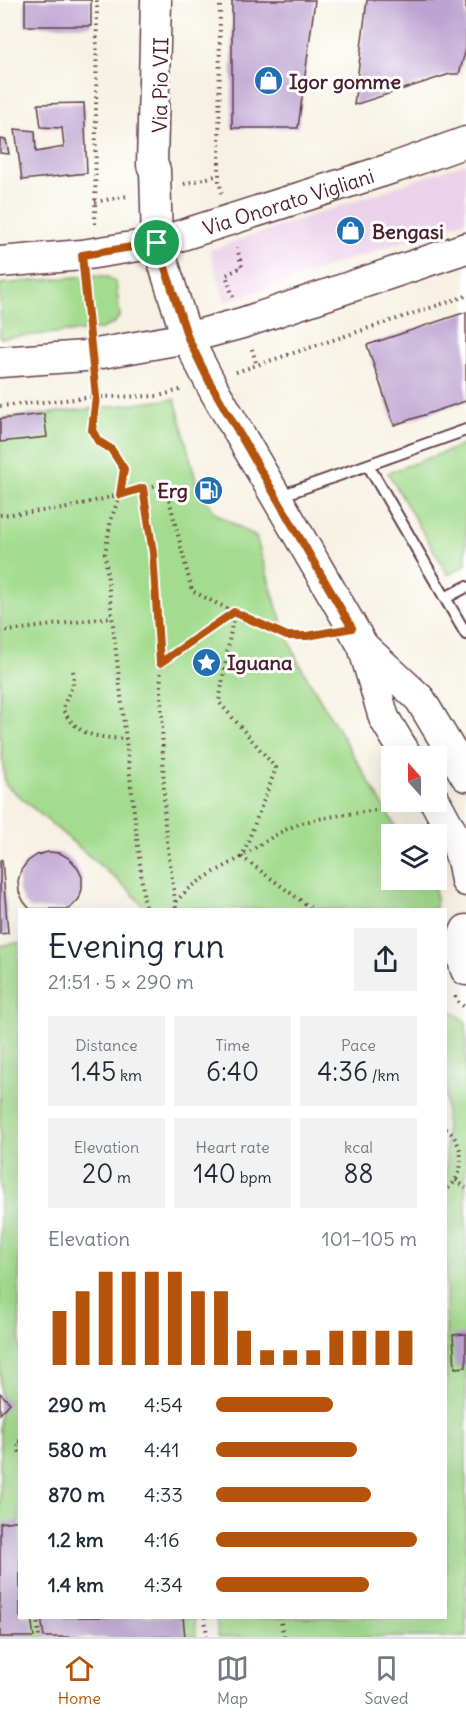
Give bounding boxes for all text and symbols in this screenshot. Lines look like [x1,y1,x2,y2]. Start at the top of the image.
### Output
street label: Via Pio VII [147,37,173,133]
shop icon: Igor gomme [252,65,284,97]
place label: Igor gomme [289,69,401,94]
street label: Via Onorato Vigliani [200,162,377,240]
shop icon: Bengasi [335,215,367,247]
pin [131,217,182,268]
place label: Bengasi [372,219,444,244]
icon: arrive [140,226,173,259]
fuel station icon: Erg [193,474,225,506]
place label: Erg [157,478,188,503]
place icon: Iguana [190,646,222,678]
place label: Iguana [227,650,293,675]
north arrow [381,746,447,812]
map controls [381,746,447,890]
button: layers [381,824,447,890]
text: Evening run [48,925,224,967]
button: share [354,928,417,991]
text: 21:51 · 5 × 290 m [48,969,194,994]
text: Distance [75,1035,138,1055]
text: Time [215,1035,250,1055]
text: Pace [341,1035,376,1055]
text: 1.45 [71,1055,116,1088]
text: 6:40 [206,1055,259,1088]
text: 4:36 [317,1055,368,1088]
text: km [116,1065,142,1085]
text: /km [368,1065,400,1085]
text: Elevation [74,1137,139,1157]
text: Heart rate [195,1137,270,1157]
text: kcal [344,1137,373,1157]
text: 20 [82,1157,113,1190]
text: 140 [193,1157,236,1190]
text: 88 [344,1157,373,1190]
text: m [113,1167,131,1187]
text: bpm [236,1167,272,1187]
text: Elevation [48,1226,130,1251]
text: 101–105 m [322,1226,417,1251]
text: 290 m [48,1392,106,1417]
text: 4:54 [144,1392,183,1417]
text: 580 m [48,1437,106,1462]
text: 4:41 [144,1437,179,1462]
text: 870 m [48,1482,105,1507]
text: 4:33 [144,1482,183,1507]
text: 1.2 km [48,1527,104,1552]
text: 4:16 [144,1527,180,1552]
text: 1.4 km [48,1572,104,1597]
text: 4:34 [144,1572,183,1597]
tab: Home [58,1652,101,1708]
tab: Map [216,1652,249,1708]
tab: Saved [365,1652,408,1708]

